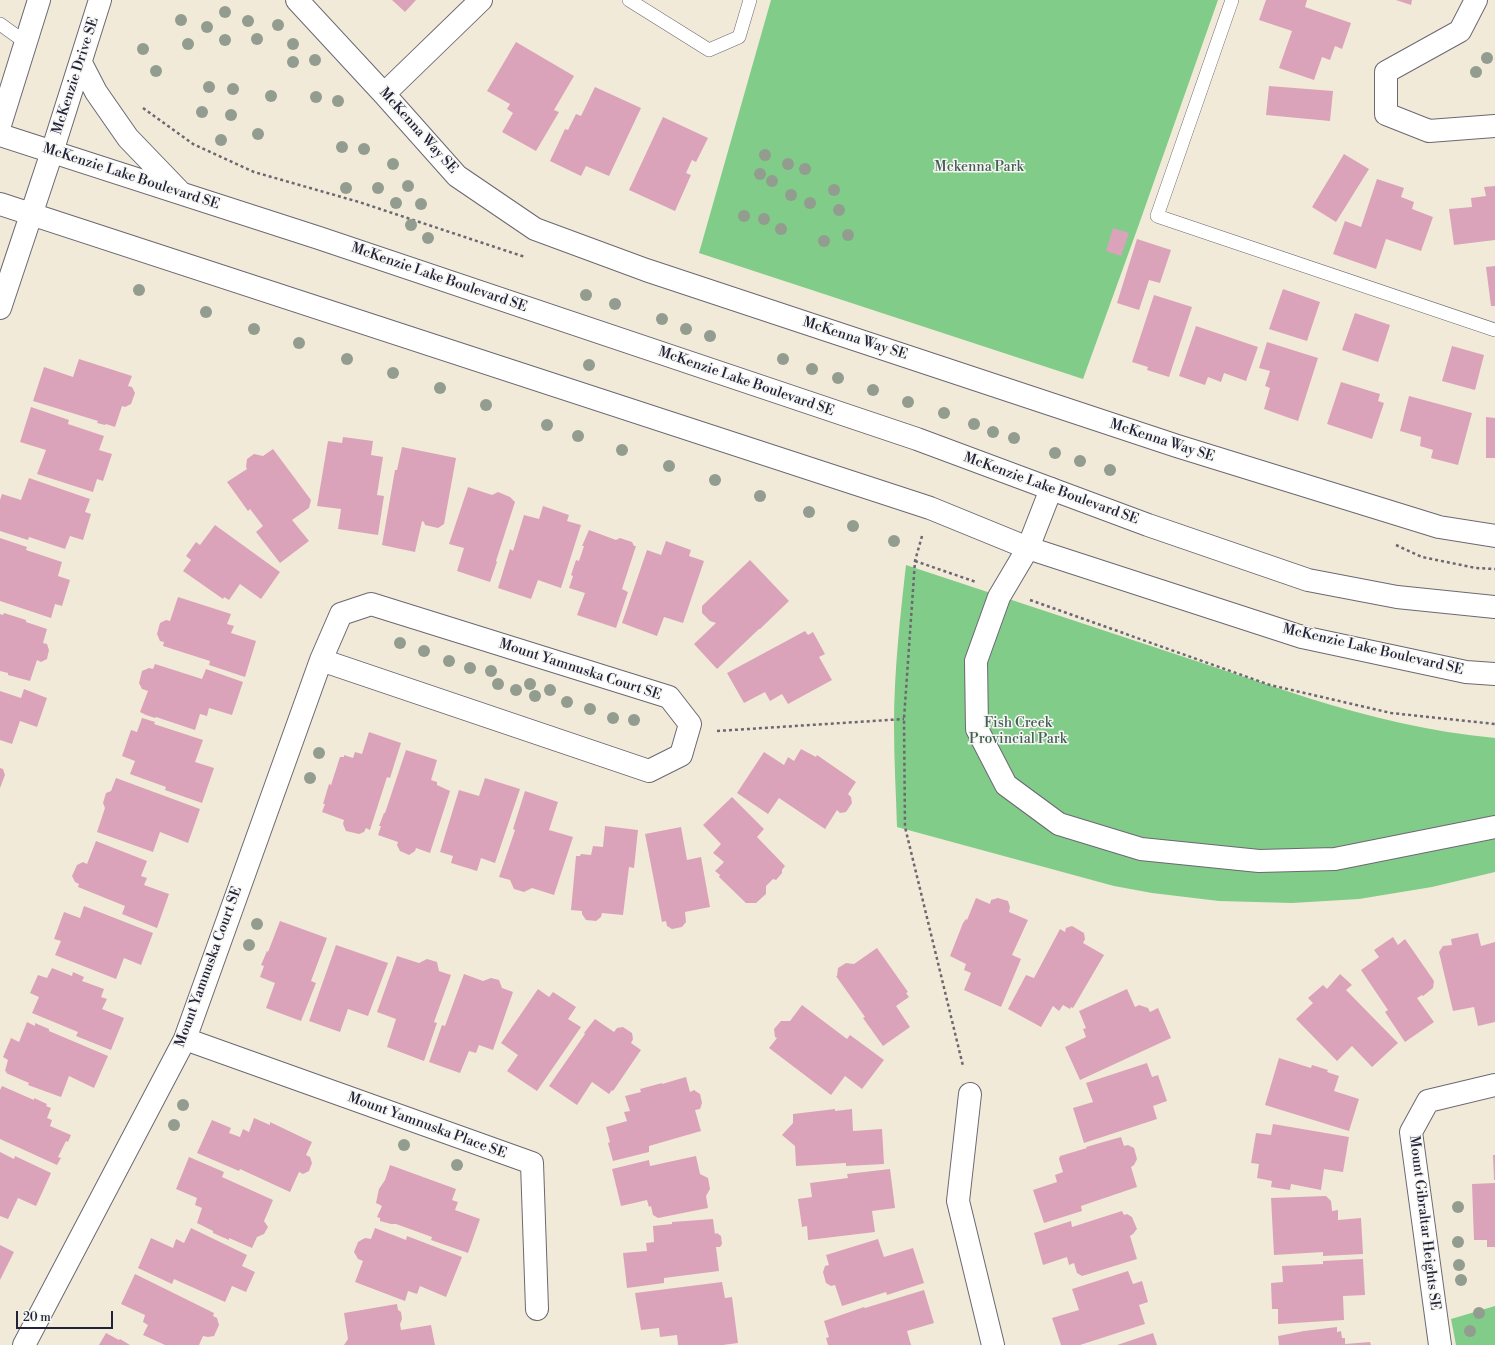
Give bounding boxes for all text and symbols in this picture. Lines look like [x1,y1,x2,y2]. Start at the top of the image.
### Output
street label: McKenzie Drive SE [49,15,103,137]
street label: McKenna Way SE [375,85,461,177]
street label: McKenzie Lake Boulevard SE [40,140,222,214]
park label: Mckenna Park [934,160,1024,176]
street label: McKenzie Lake Boulevard SE [349,240,529,316]
street label: McKenna Way SE [800,314,910,364]
street label: McKenzie Lake Boulevard SE [656,344,836,420]
street label: McKenna Way SE [1107,416,1217,466]
street label: McKenzie Lake Boulevard SE [961,449,1141,529]
street label: McKenzie Lake Boulevard SE [1281,621,1465,679]
street label: Mount Yamnuska Court SE [497,636,663,704]
park label: Fish Creek Provincial Park [969,716,1067,748]
street label: Mount Yamnuska Court SE [172,884,246,1050]
street label: Mount Yamnuska Place SE [345,1089,509,1163]
street label: Mount Gibraltar Heights SE [1405,1135,1443,1311]
scale bar [18,1303,115,1329]
text: 20 m [23,1310,51,1325]

